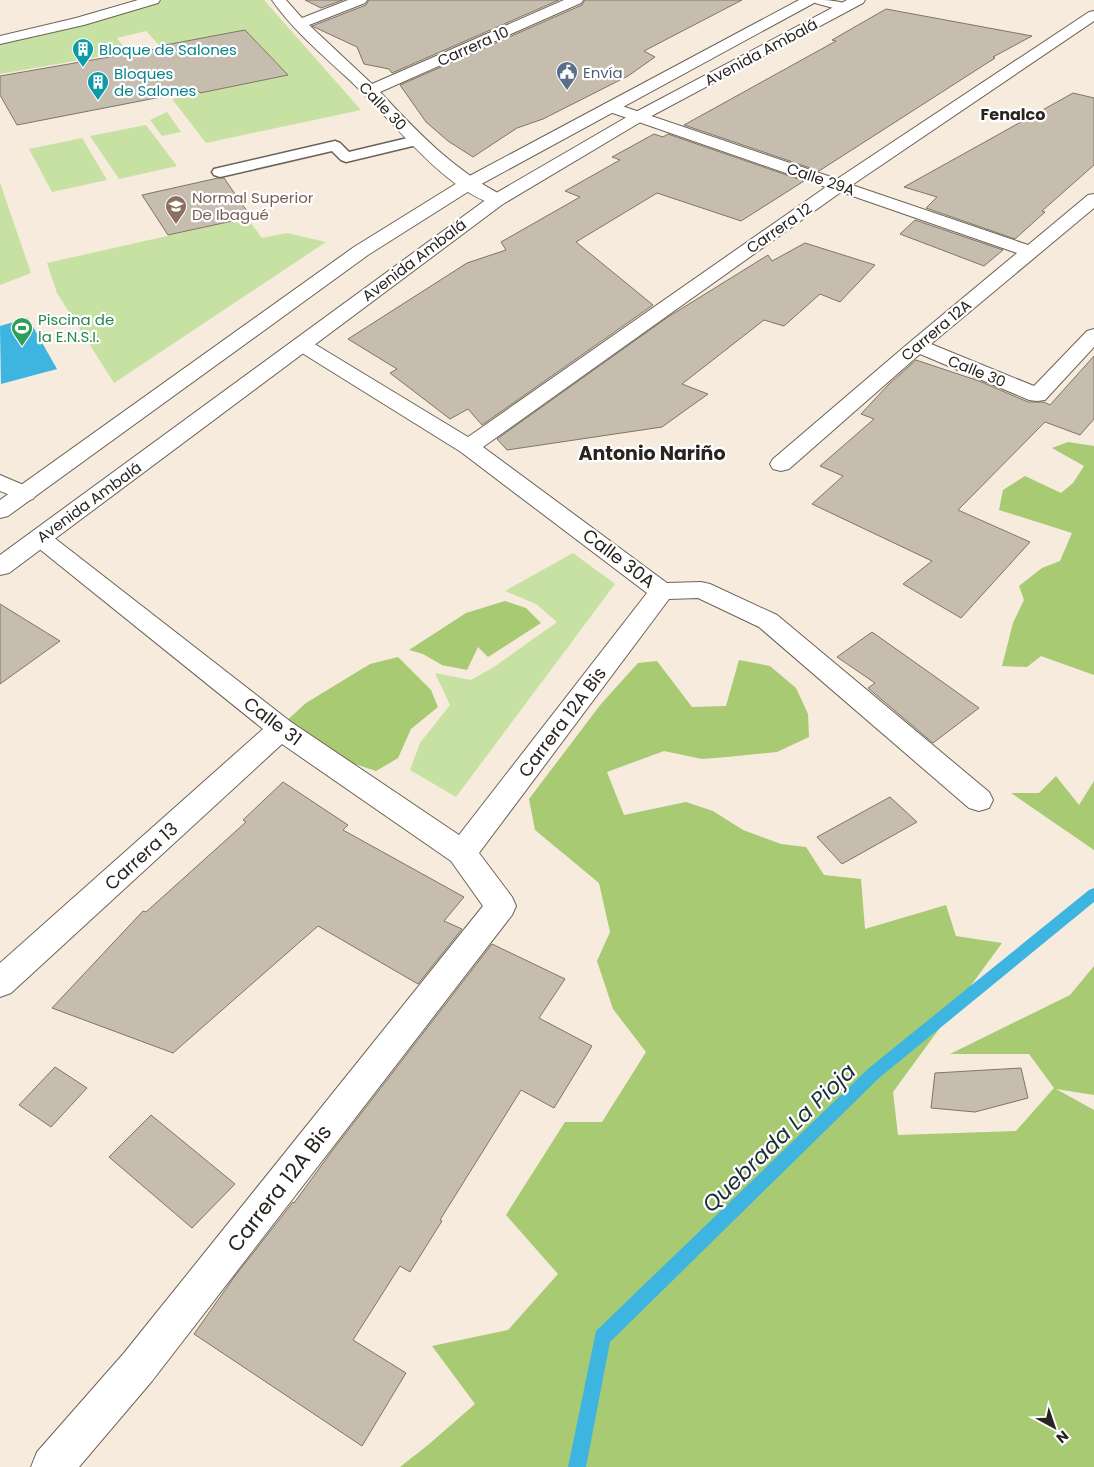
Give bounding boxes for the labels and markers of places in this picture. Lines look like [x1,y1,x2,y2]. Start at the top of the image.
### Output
building icon: Bloque de Salones [71,37,95,68]
place label: Bloque de Salones [99,39,237,60]
public building icon: Envía [555,60,579,91]
place label: Envía [583,62,623,83]
place label: Bloques de Salones [114,63,197,101]
building icon: Bloques de Salones [86,70,110,101]
place label: Normal Superior De Ibagué [192,187,314,225]
school or university icon: Normal Superior De Ibagué [164,194,188,225]
place label: Piscina de la E.N.S.I. [38,309,114,347]
sports icon: Piscina de la E.N.S.I. [10,316,34,347]

